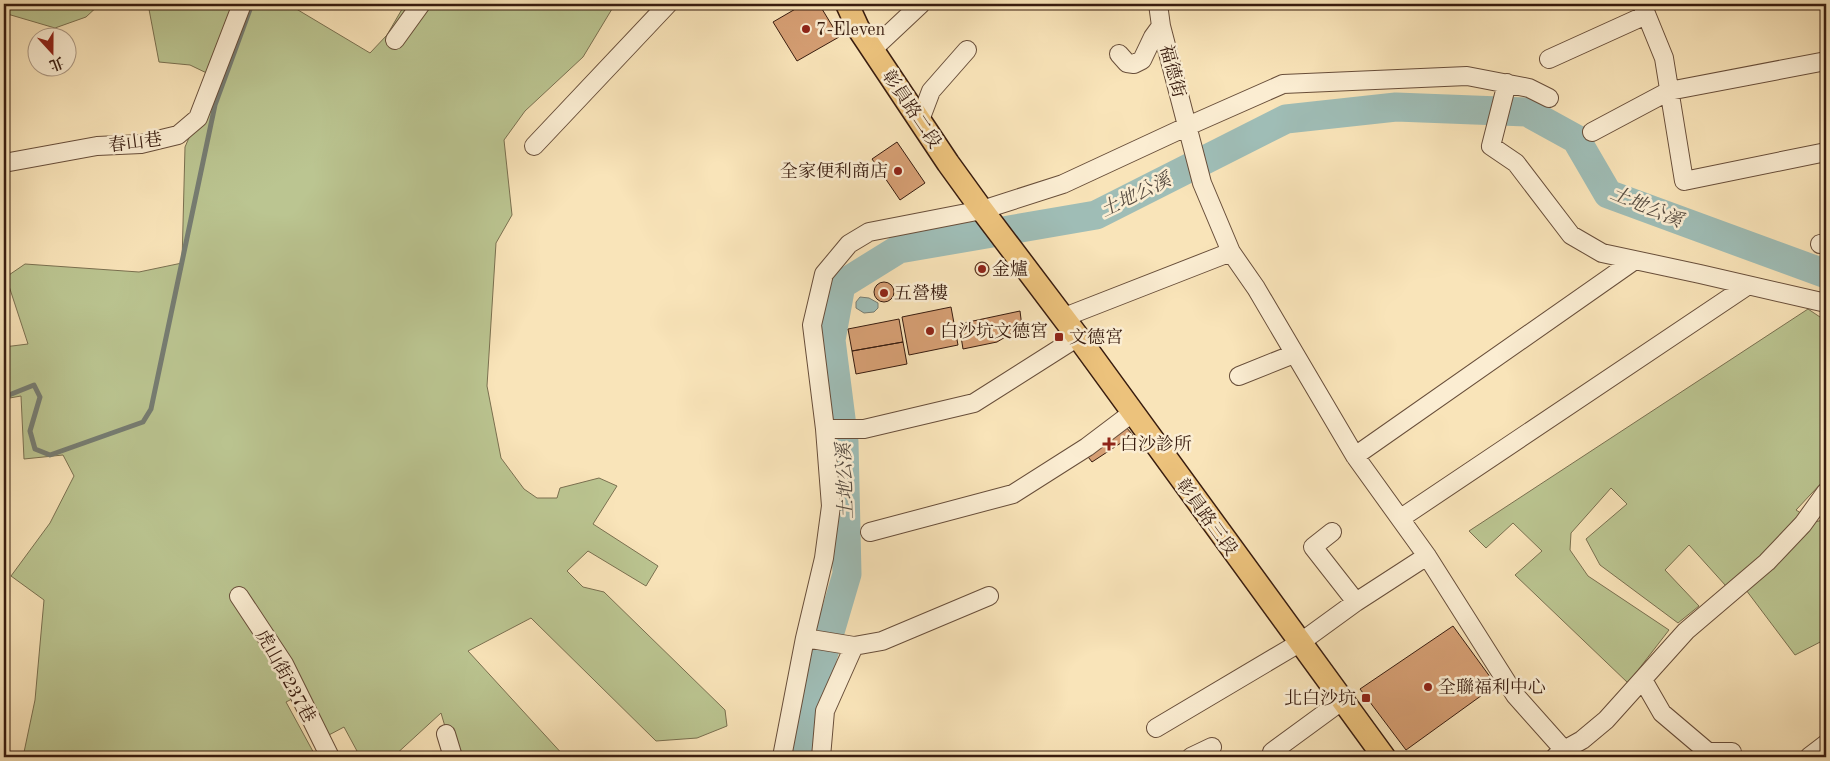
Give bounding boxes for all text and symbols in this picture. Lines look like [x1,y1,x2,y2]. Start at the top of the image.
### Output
place label: 7-Eleven [816,21,886,39]
marker: 7-Eleven [800,23,812,35]
north arrow [28,28,78,78]
street label: 福德街 [1156,42,1190,100]
text: 北 [47,54,66,73]
street label: 彰員路二段 [879,66,945,152]
street label: 春山巷 [107,129,163,155]
place label: 全家便利商店 [780,161,888,181]
marker: 全家便利商店 [892,165,904,177]
water label: 土地公溪 [1096,167,1176,221]
water label: 土地公溪 [1607,182,1688,233]
place label: 金爐 [992,259,1028,279]
marker: 金爐 [976,263,988,275]
place label: 五營樓 [894,283,948,303]
marker: 五營樓 [878,287,890,299]
place label: 白沙坑文德宮 [940,321,1048,341]
marker: 白沙坑文德宮 [924,325,936,337]
place label: 文德宮 [1069,327,1123,347]
marker: 文德宮 [1053,331,1065,343]
place label: 白沙診所 [1120,434,1192,454]
marker: 白沙診所 [1102,437,1116,451]
water label: 土地公溪 [833,441,857,519]
street label: 彰員路三段 [1172,475,1242,559]
street label: 虎山街237巷 [252,626,320,726]
place label: 全聯福利中心 [1438,677,1546,697]
marker: 全聯福利中心 [1422,681,1434,693]
place label: 北白沙坑 [1284,688,1356,708]
marker: 北白沙坑 [1360,692,1372,704]

